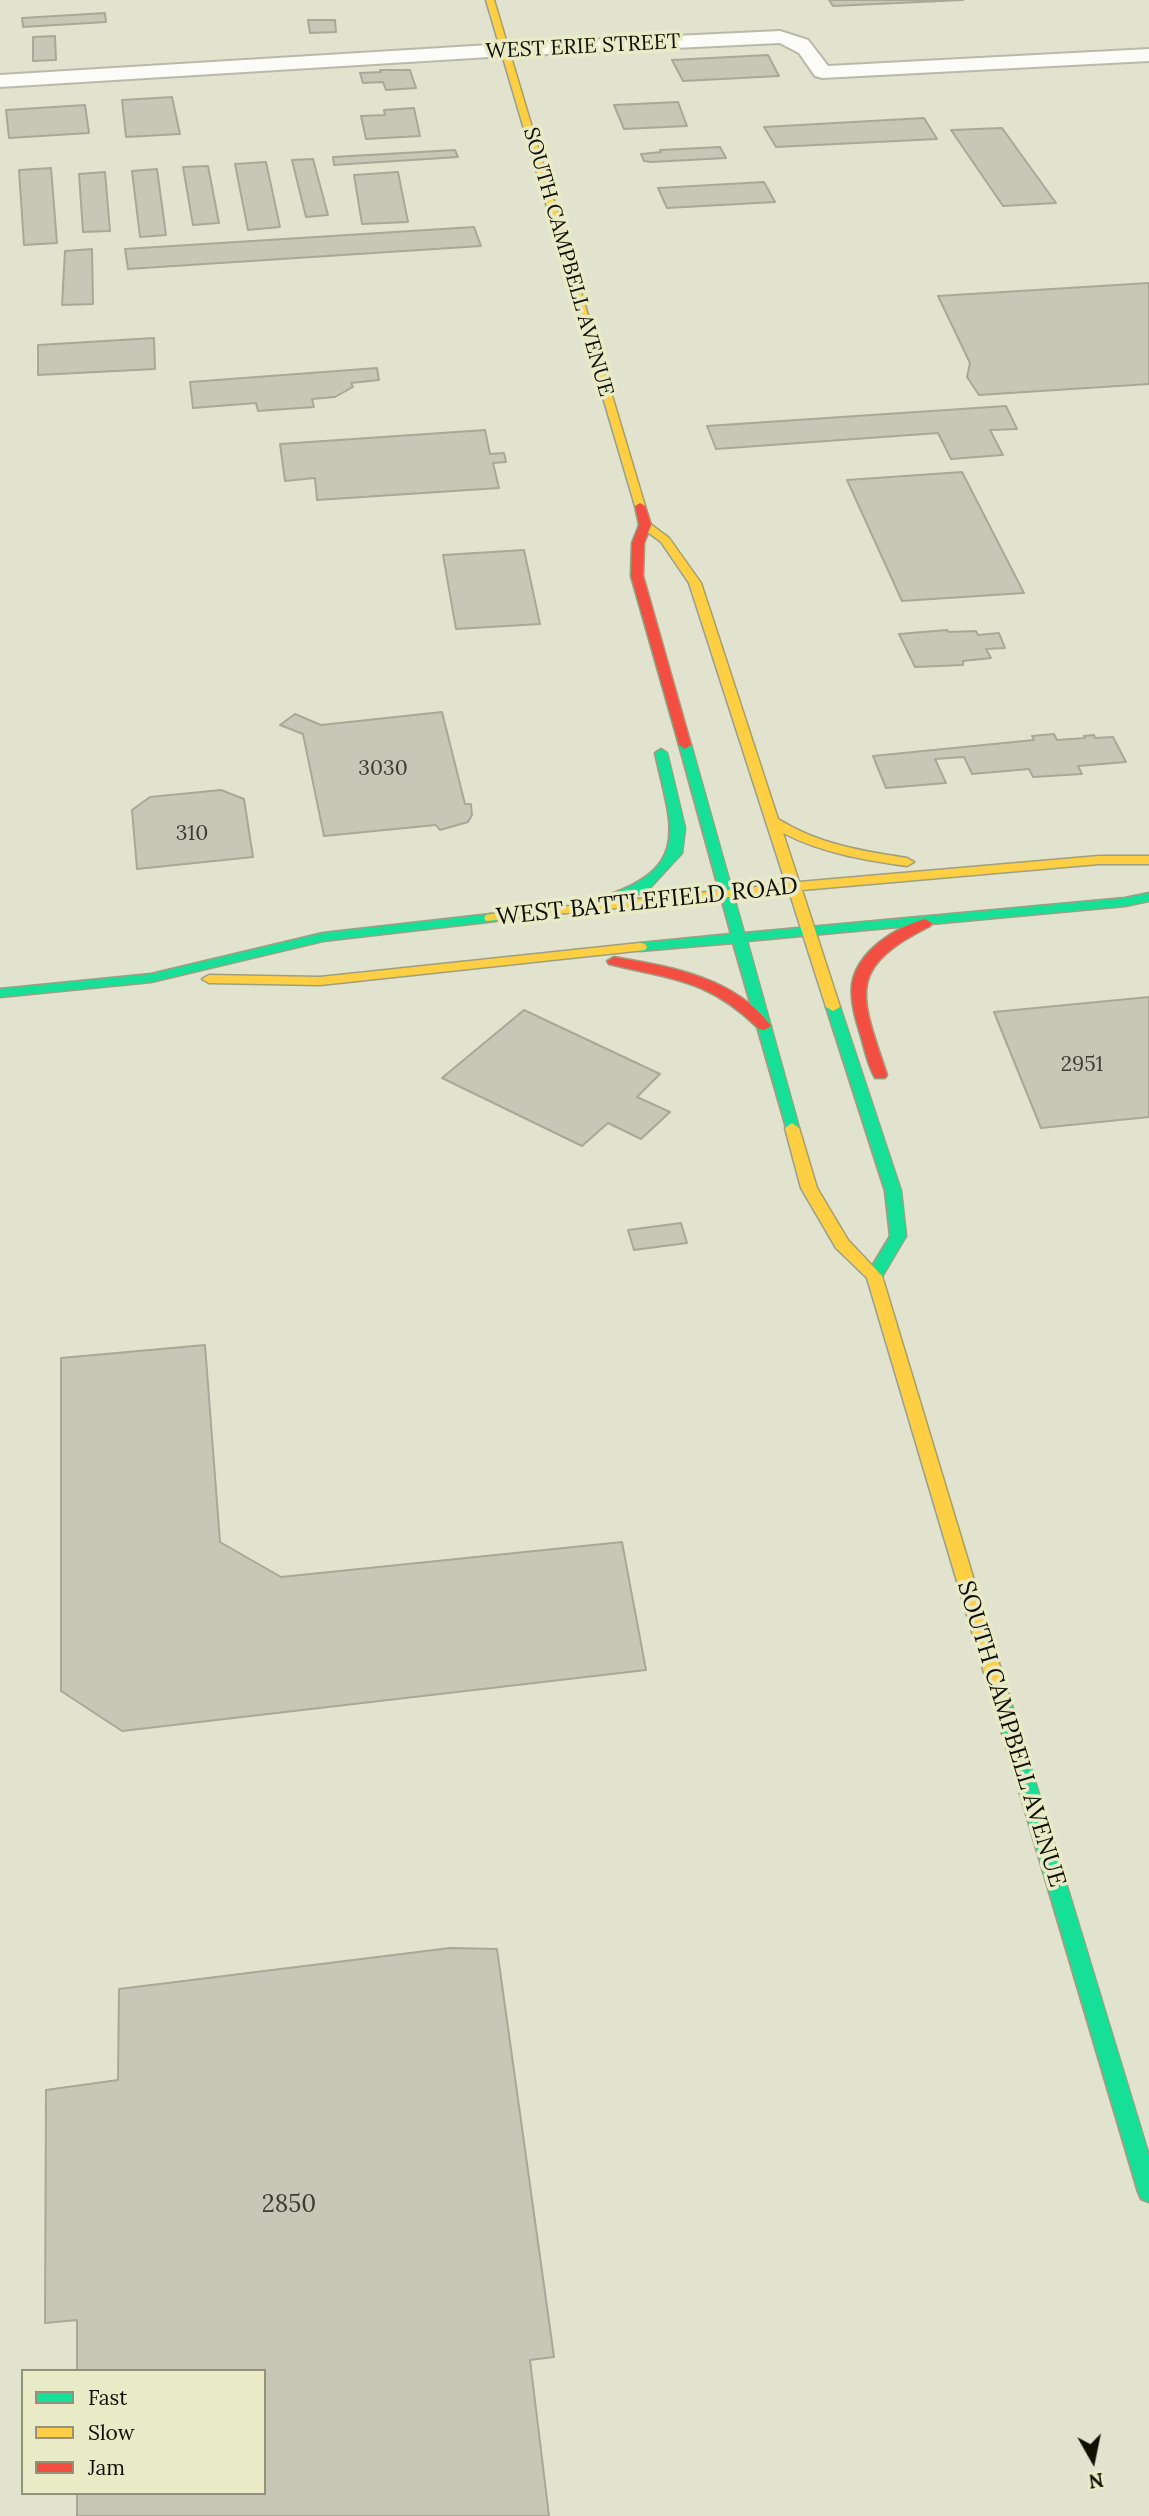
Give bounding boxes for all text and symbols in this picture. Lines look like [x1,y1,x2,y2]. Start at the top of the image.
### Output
street label: WEST ERIE STREET [485,29,681,65]
street label: SOUTH CAMPBELL AVENUE [517,125,619,399]
house number: 3030 [358,756,408,782]
house number: 310 [176,821,208,847]
street label: WEST BATTLEFIELD ROAD [495,872,799,932]
house number: 2951 [1061,1052,1103,1078]
street label: SOUTH CAMPBELL AVENUE [951,1577,1071,1891]
house number: 2850 [262,2191,316,2219]
legend [21,2369,266,2495]
text: Fast [88,2384,127,2411]
text: Slow [88,2419,135,2446]
north arrow [1058,2425,1128,2495]
text: Jam [88,2454,125,2481]
text: N [1087,2468,1105,2494]

